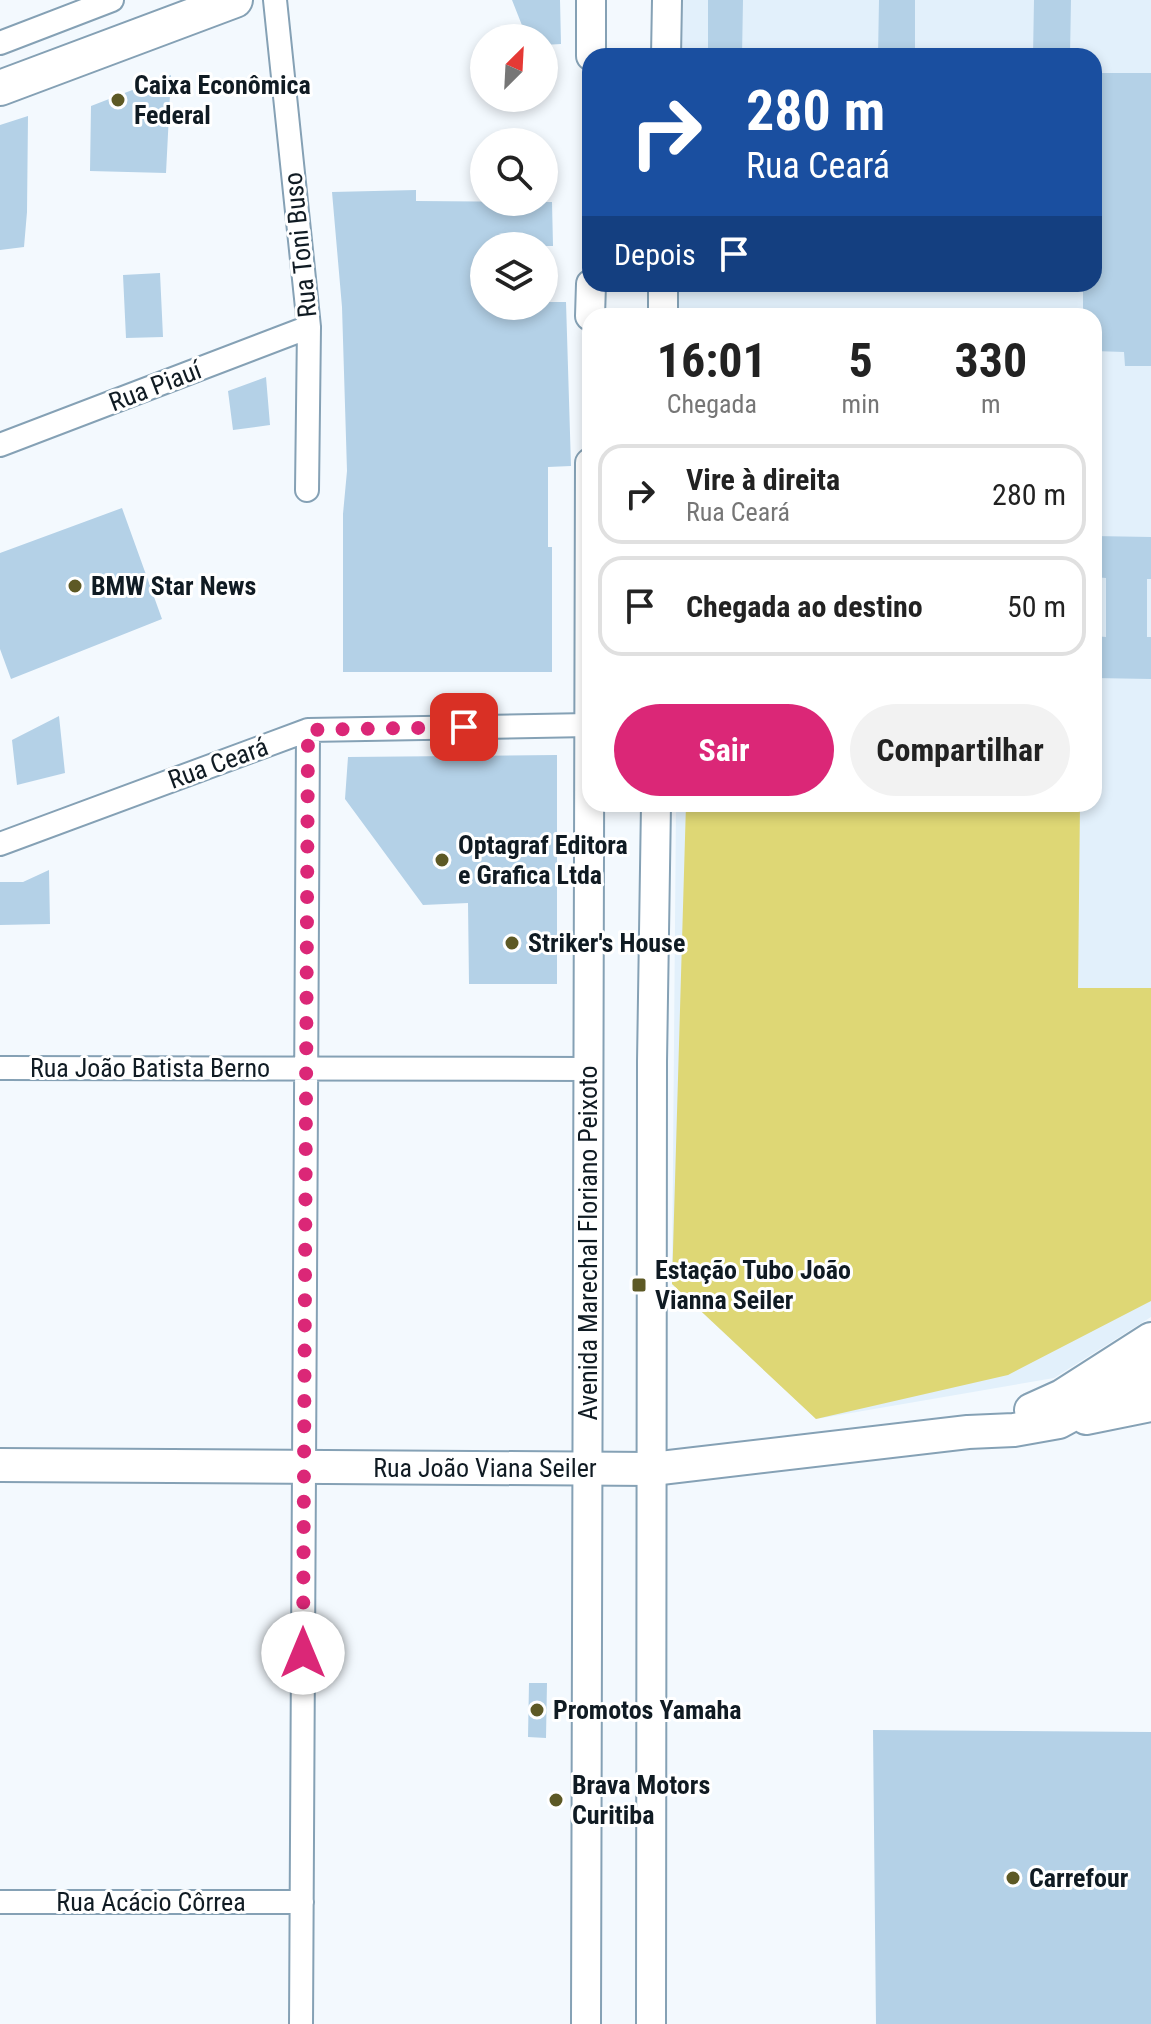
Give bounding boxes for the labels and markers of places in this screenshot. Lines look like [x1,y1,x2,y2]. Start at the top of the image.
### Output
place label: Caixa Econômica Federal [134,70,311,130]
marker: Caixa Econômica Federal [109,91,127,109]
place label: BMW Star News [91,571,256,601]
marker: BMW Star News [66,577,84,595]
pin [430,693,498,761]
place label: Optagraf Editora e Grafica Ltda [458,830,628,890]
marker: Optagraf Editora e Grafica Ltda [433,851,451,869]
place label: Striker's House [528,928,685,958]
marker: Striker's House [503,934,521,952]
place label: Estação Tubo João Vianna Seiler [655,1255,851,1315]
marker: Estação Tubo João Vianna Seiler [630,1276,648,1294]
place label: Promotos Yamaha [553,1695,742,1725]
marker: Promotos Yamaha [528,1701,546,1719]
place label: Brava Motors Curitiba [572,1770,710,1830]
marker: Brava Motors Curitiba [547,1791,565,1809]
place label: Carrefour [1029,1863,1129,1893]
marker: Carrefour [1004,1869,1022,1887]

